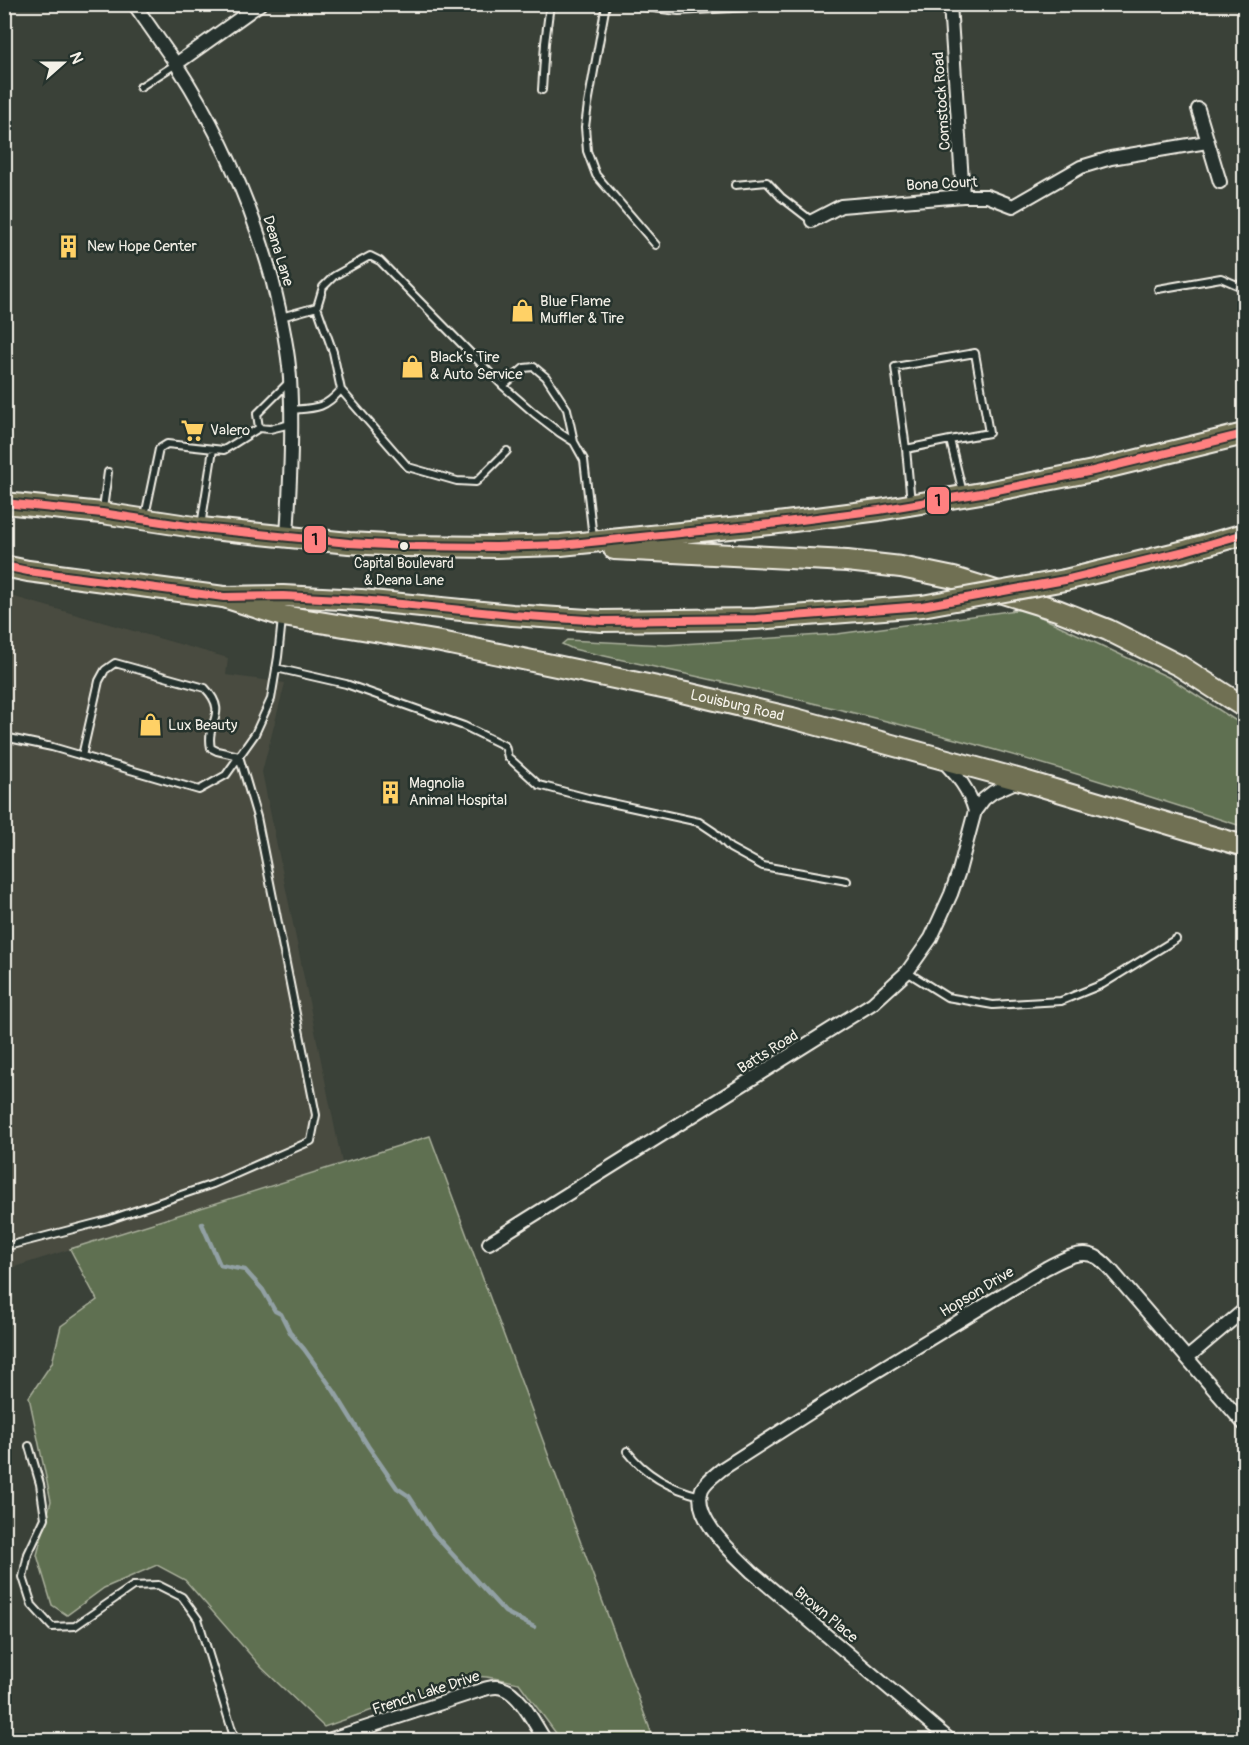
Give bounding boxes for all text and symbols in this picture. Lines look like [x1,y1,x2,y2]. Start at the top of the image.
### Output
north arrow [33,33,93,93]
text: N [65,49,87,67]
street label: Comstock Road [929,51,955,151]
street label: Bona Court [906,173,979,195]
street label: Deana Lane [258,213,298,289]
building icon: New Hope Center [56,233,82,259]
place label: New Hope Center [87,237,197,256]
place label: Blue Flame Muffler & Tire [540,292,624,328]
shop icon: Blue Flame Muffler & Tire [509,297,535,323]
place label: Black’s Tire & Auto Service [430,348,523,384]
shop icon: Black’s Tire & Auto Service [399,353,425,379]
supermarket icon: Valero [179,417,205,443]
place label: Valero [210,421,250,440]
line badge: 1 [926,486,950,515]
text: 1 [935,491,941,511]
line badge: 1 [303,525,327,554]
text: 1 [312,530,318,550]
marker: Capital Boulevard & Deana Lane [398,540,410,552]
place label: Capital Boulevard & Deana Lane [354,555,454,589]
street label: Louisburg Road [689,685,786,725]
shop icon: Lux Beauty [137,712,163,738]
place label: Lux Beauty [168,716,238,735]
place label: Magnolia Animal Hospital [409,774,507,810]
building icon: Magnolia Animal Hospital [378,779,404,805]
street label: Batts Road [734,1026,802,1078]
street label: Hopson Drive [936,1262,1018,1322]
street label: Brown Place [790,1583,862,1647]
street label: French Lake Drive [370,1666,483,1719]

